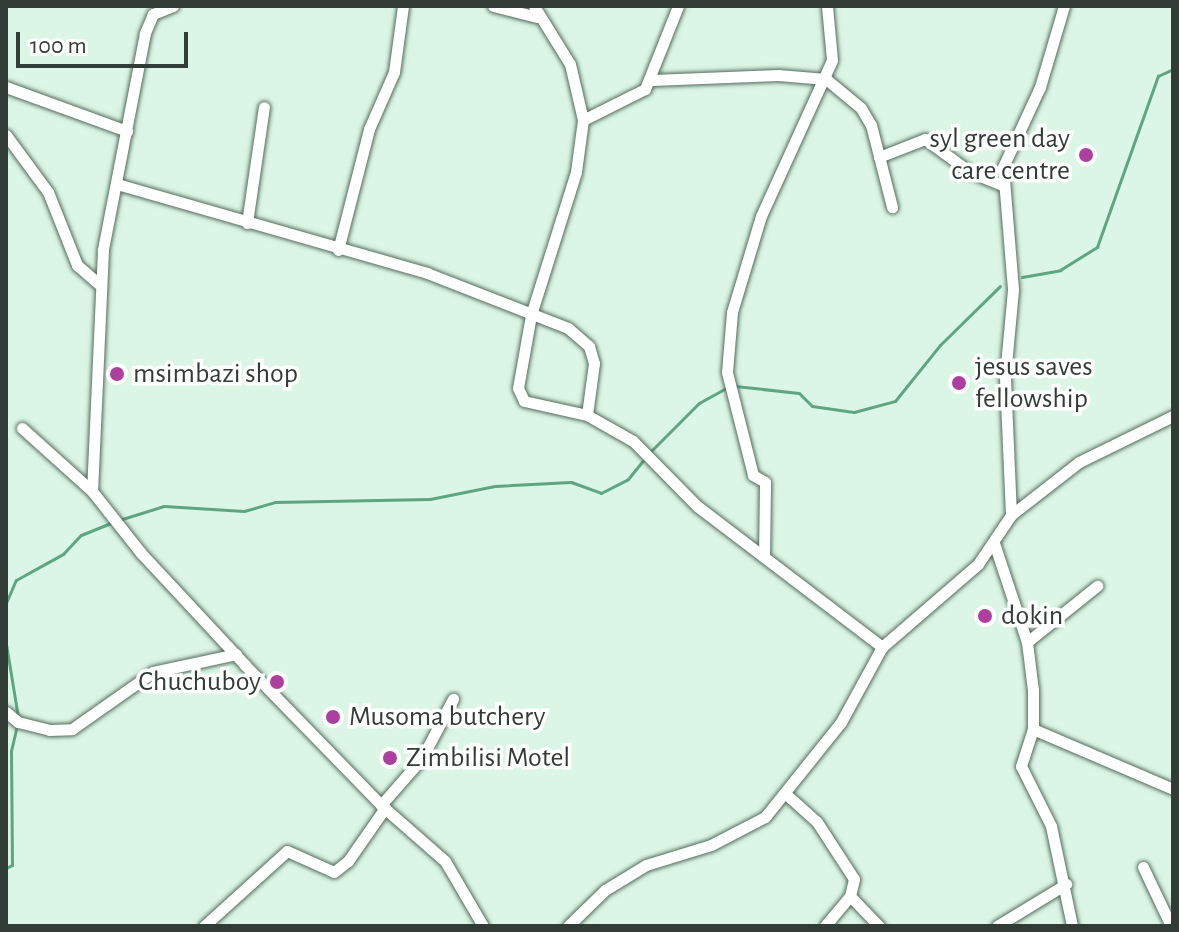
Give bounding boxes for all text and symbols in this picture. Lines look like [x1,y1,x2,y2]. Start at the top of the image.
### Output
scale bar [20,16,192,66]
text: 100 m [30,34,87,58]
place label: syl green day care centre [930,122,1070,188]
marker: syl green day care centre [1077,146,1095,164]
place label: jesus saves fellowship [975,350,1093,416]
place label: msimbazi shop [133,357,298,391]
marker: msimbazi shop [108,365,126,383]
marker: jesus saves fellowship [950,374,968,392]
place label: dokin [1001,599,1063,633]
marker: dokin [976,607,994,625]
place label: Chuchuboy [138,665,261,699]
marker: Chuchuboy [268,673,286,691]
place label: Musoma butchery [349,700,545,734]
marker: Musoma butchery [324,708,342,726]
place label: Zimbilisi Motel [406,741,570,775]
marker: Zimbilisi Motel [381,749,399,767]

